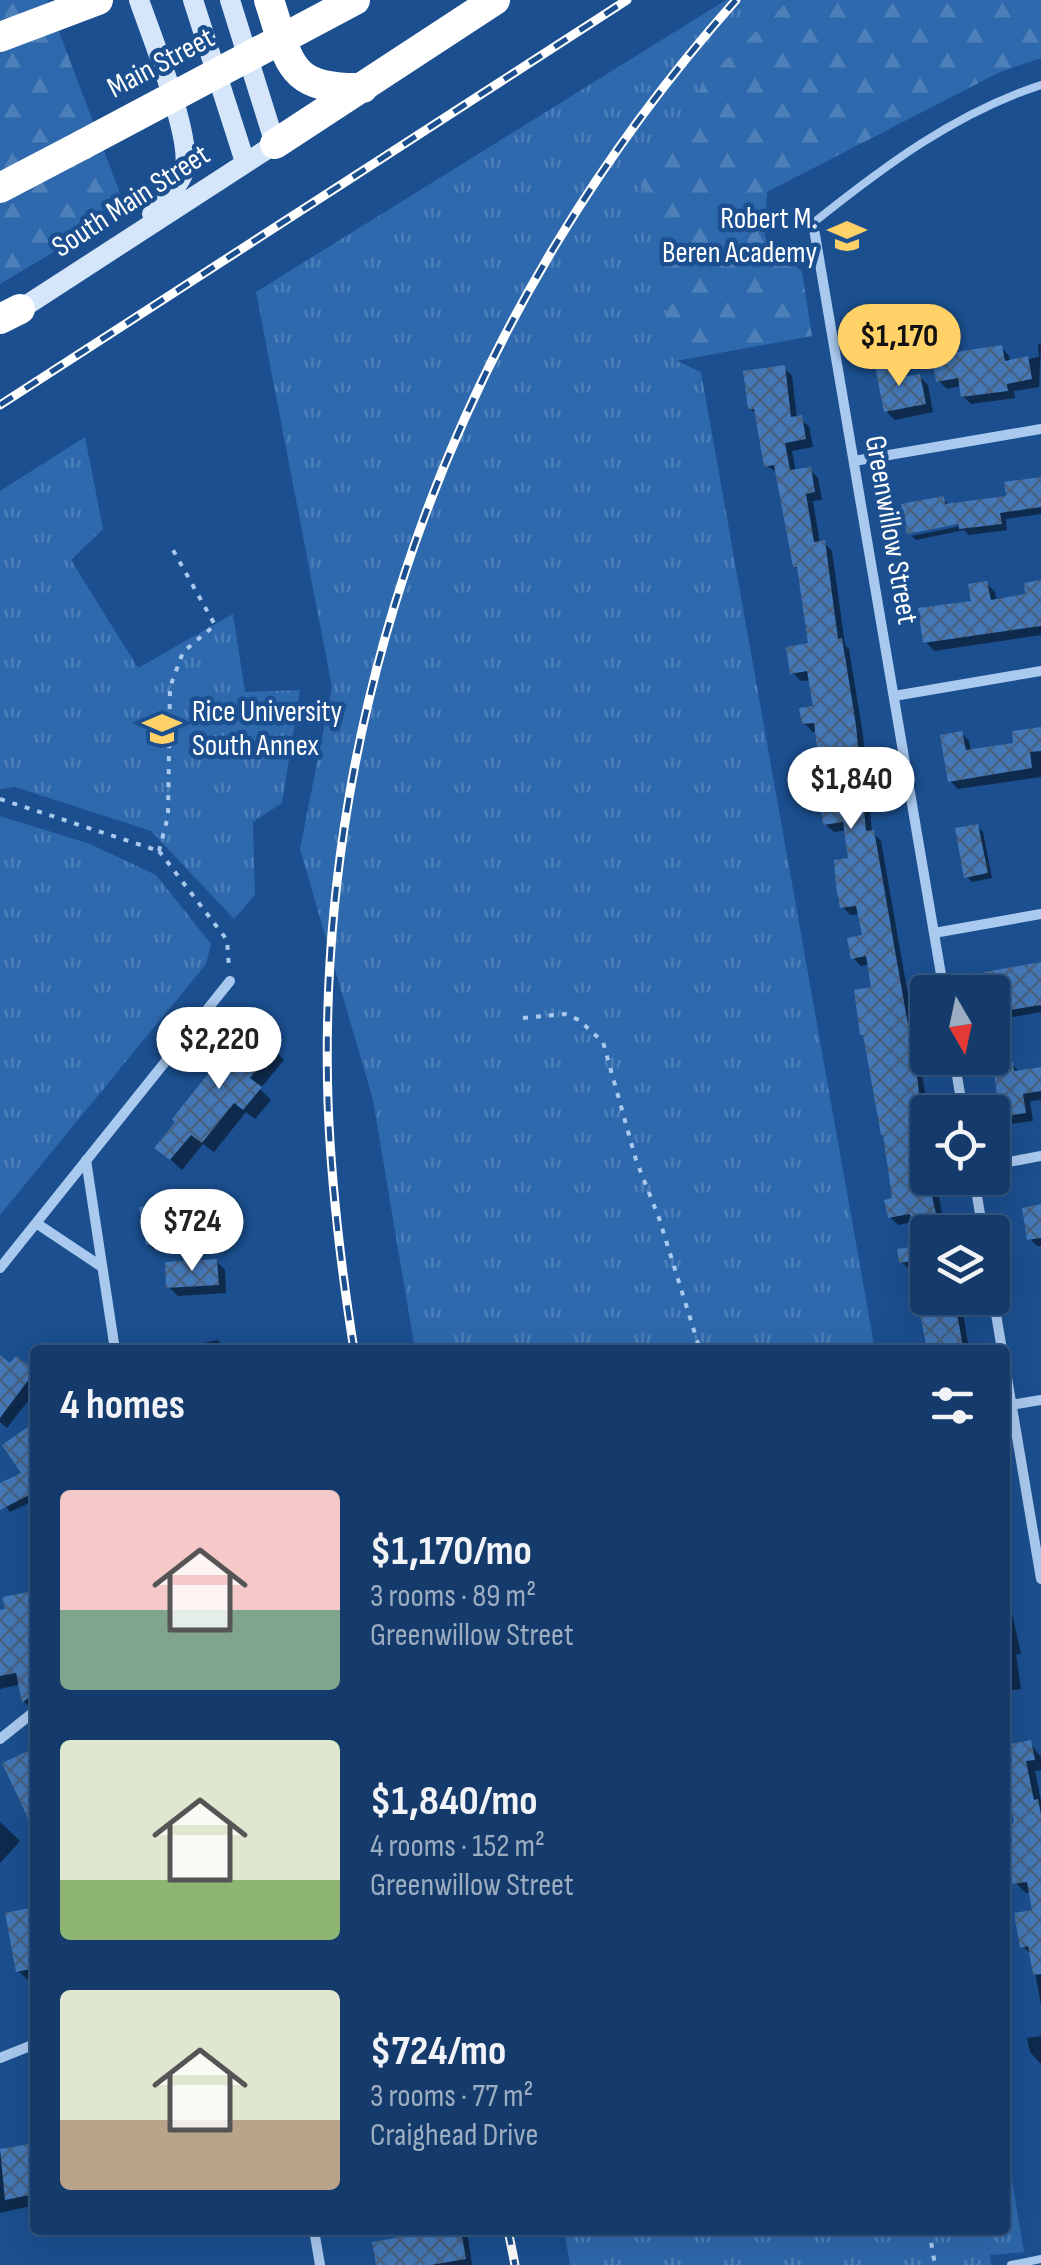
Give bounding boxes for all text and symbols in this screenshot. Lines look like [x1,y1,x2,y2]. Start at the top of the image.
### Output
street label: Main Street [101,20,221,106]
street label: South Main Street [46,137,216,265]
place label: Robert M. Beren Academy [662,201,817,271]
school or university icon: Robert M. Beren Academy [826,215,868,257]
pin: $1,170 [818,304,980,389]
text: $1,170 [860,317,938,356]
street label: Greenwillow Street [857,433,925,627]
place label: Rice University South Annex [192,694,343,764]
school or university icon: Rice University South Annex [141,708,183,750]
pin: $1,840 [770,747,932,832]
text: $1,840 [810,760,892,799]
north arrow [910,975,1010,1075]
map controls [910,975,1010,1315]
pin: $2,220 [138,1007,300,1092]
text: $2,220 [178,1020,260,1059]
button: locate [910,1095,1010,1195]
pin: $724 [133,1189,251,1274]
text: $724 [162,1202,222,1241]
button: layers [910,1215,1010,1315]
icon: filters [925,1378,980,1433]
text: 4 homes [60,1380,185,1431]
text: $1,170/mo [370,1526,532,1577]
icon: home [140,1530,260,1650]
text: 3 rooms · 89 m² [370,1577,536,1616]
text: Greenwillow Street [370,1616,574,1655]
text: $1,840/mo [370,1776,538,1827]
icon: home [140,1780,260,1900]
text: 4 rooms · 152 m² [370,1827,545,1866]
text: Greenwillow Street [370,1866,574,1905]
text: $724/mo [370,2026,506,2077]
icon: home [140,2030,260,2150]
text: 3 rooms · 77 m² [370,2077,534,2116]
text: Craighead Drive [370,2116,538,2155]

